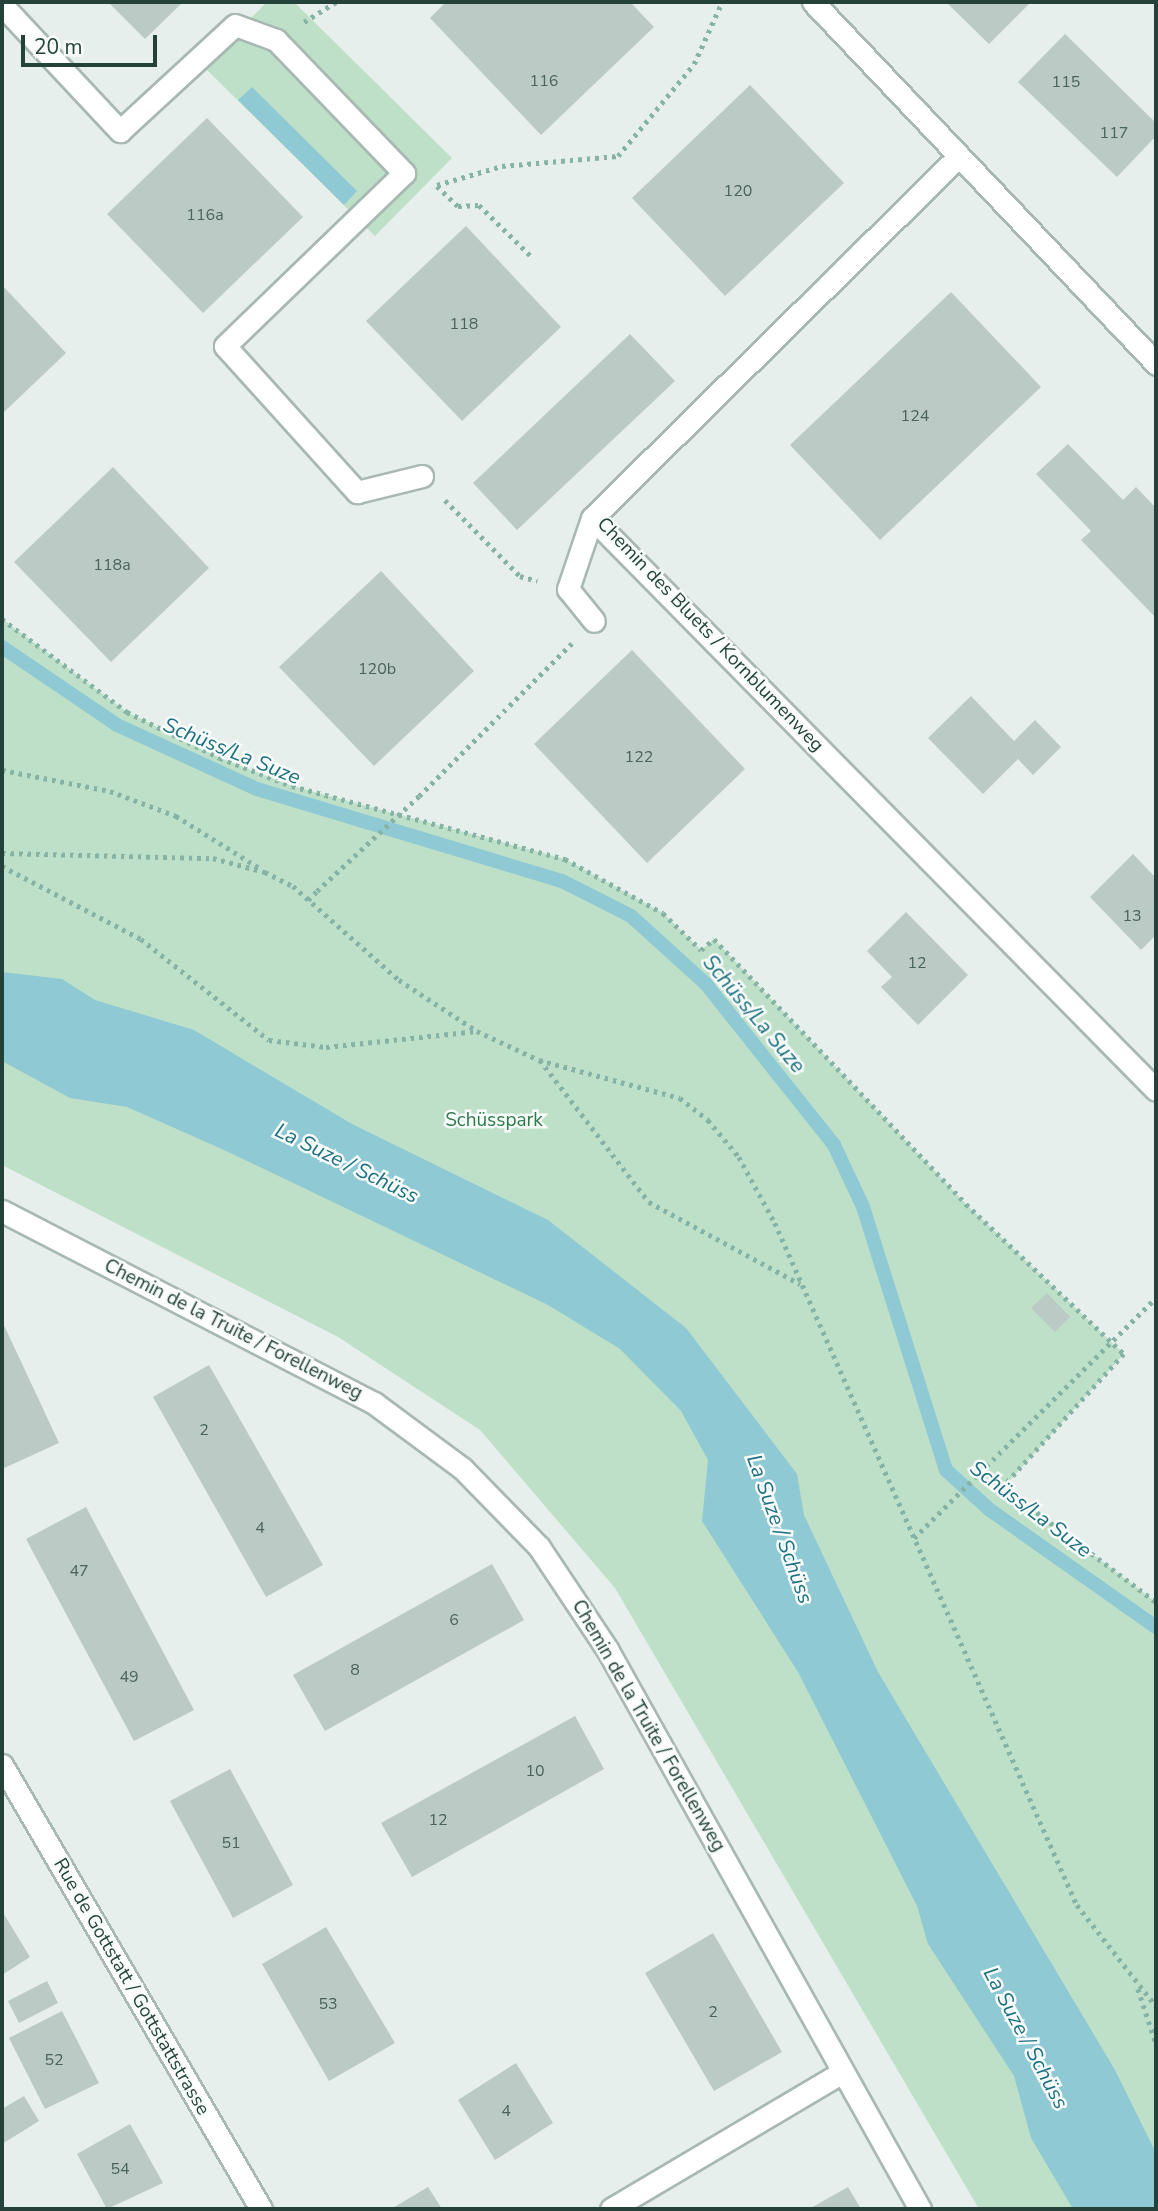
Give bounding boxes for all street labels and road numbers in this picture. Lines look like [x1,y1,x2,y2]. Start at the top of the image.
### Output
street label: Chemin des Bluets / Kornblumenweg [592,513,828,757]
street label: Chemin de la Truite / Forellenweg [100,1255,366,1405]
street label: Chemin de la Truite / Forellenweg [566,1596,730,1856]
street label: Rue de Gottstatt / Gottstattstrasse [48,1855,214,2119]

